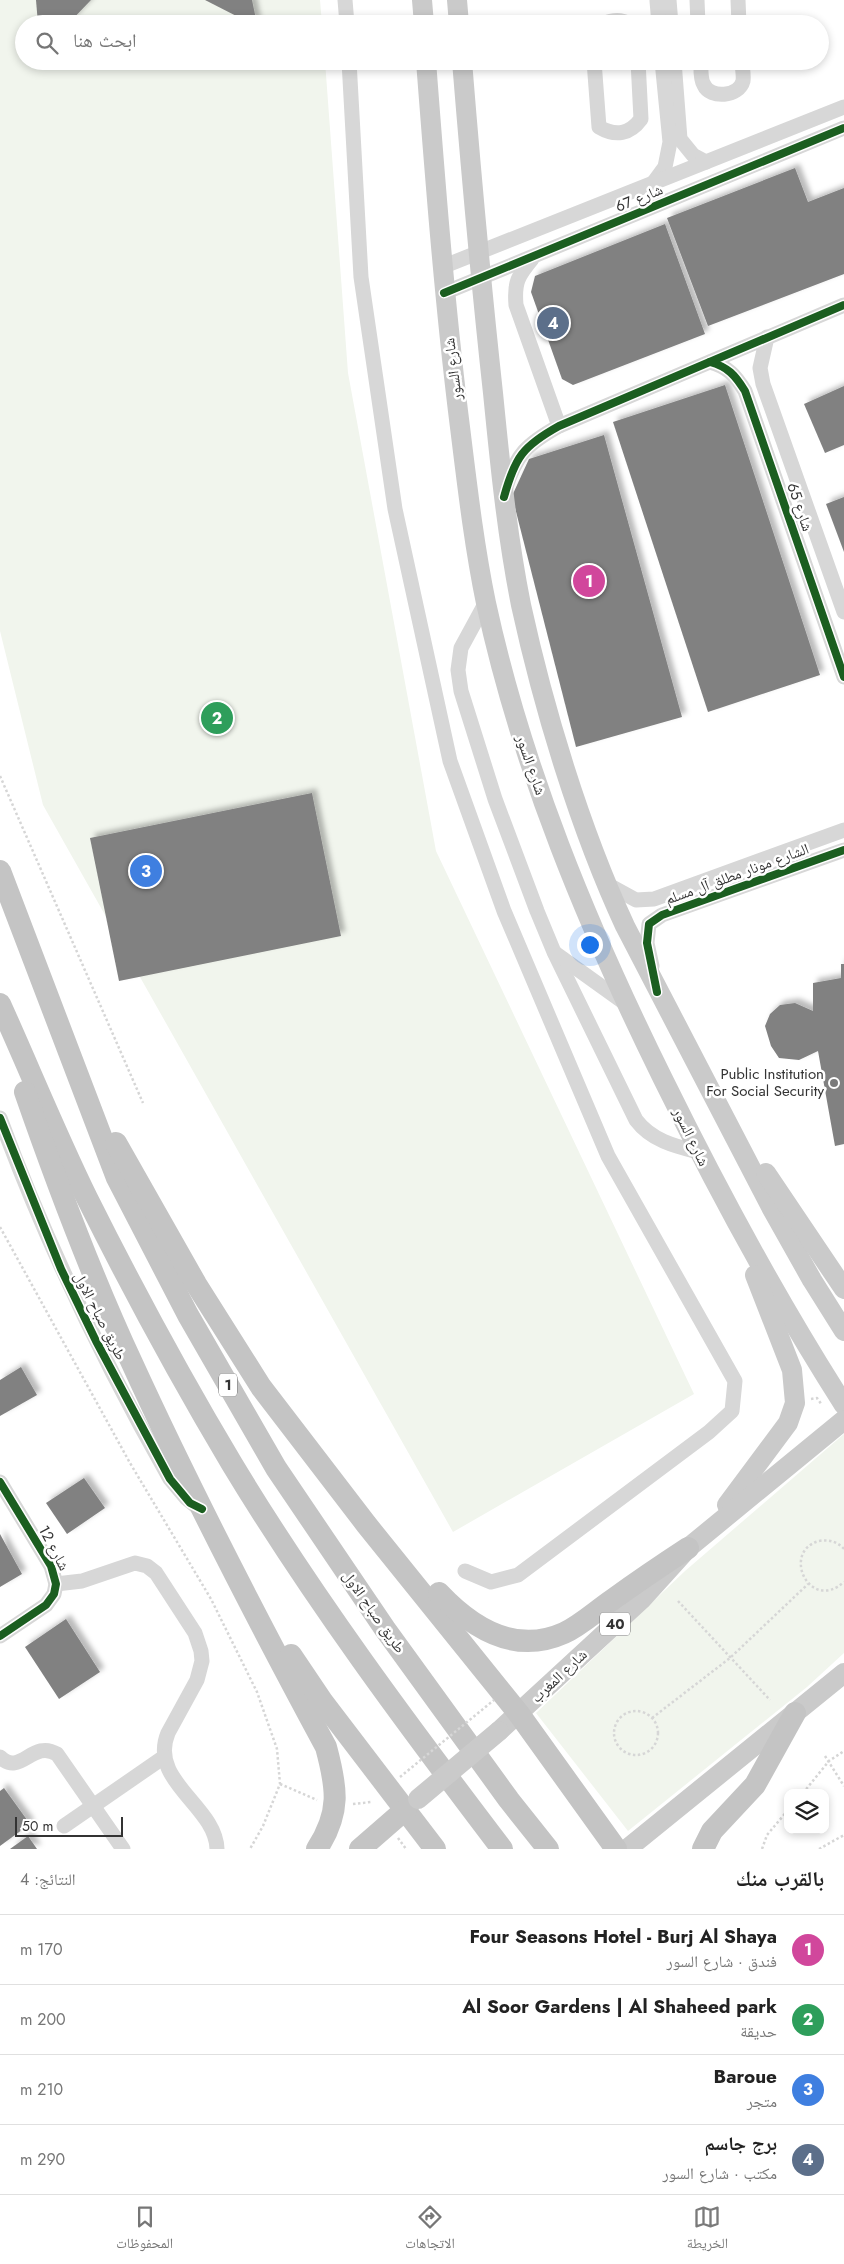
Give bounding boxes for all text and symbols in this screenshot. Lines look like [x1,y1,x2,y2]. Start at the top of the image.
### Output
search box [15,15,829,70]
text: ابحث هنا [73,27,137,54]
icon: search [33,29,61,57]
street label: شارع 67 [612,178,666,217]
pin: 4 [537,304,569,342]
street label: شارع السور [438,337,468,402]
street label: شارع 65 [781,480,819,534]
pin: 1 [573,562,605,600]
pin: 2 [201,699,233,737]
street label: شارع السور [510,731,552,798]
street label: الشارع مونار مطلق آل مسلم [662,838,812,910]
pin: 3 [130,852,162,890]
your location [577,932,603,958]
place label: Public Institution For Social Security [706,1063,824,1102]
marker: Public Institution For Social Security [828,1077,840,1089]
street label: شارع السور [667,1103,715,1170]
street label: طريق صباح الاول [68,1268,132,1364]
road number: 1 [219,1374,237,1396]
street label: شارع 12 [33,1522,75,1575]
street label: طريق صباح الاول [337,1566,411,1658]
road number: 40 [600,1612,630,1636]
street label: شارع المغرب [526,1644,592,1708]
map controls [784,1789,829,1834]
button: layers [784,1789,829,1834]
scale bar [15,1814,122,1837]
text: 50 m [22,1816,53,1836]
text: بالقرب منك [736,1864,824,1894]
text: النتائج: 4 [20,1868,76,1891]
text: Four Seasons Hotel - Burj Al Shaya [469,1923,777,1950]
text: 170 m [20,1938,63,1961]
text: 1 [804,1938,812,1961]
text: فندق · شارع السور [667,1950,777,1973]
text: Al Soor Gardens | Al Shaheed park [462,1993,777,2020]
text: 200 m [20,2008,66,2031]
text: 2 [803,2008,813,2031]
text: حديقة [740,2020,777,2043]
text: Baroue [714,2063,777,2090]
text: 210 m [20,2078,63,2101]
text: 3 [803,2078,813,2101]
text: متجر [747,2090,777,2113]
text: برج جاسم [704,2130,777,2157]
text: 290 m [20,2148,65,2171]
text: 4 [802,2148,814,2171]
text: مكتب · شارع السور [662,2162,777,2185]
tab: المحفوظات [116,2203,173,2257]
tab: الاتجاهات [405,2203,455,2257]
tab: الخريطة [687,2203,728,2257]

